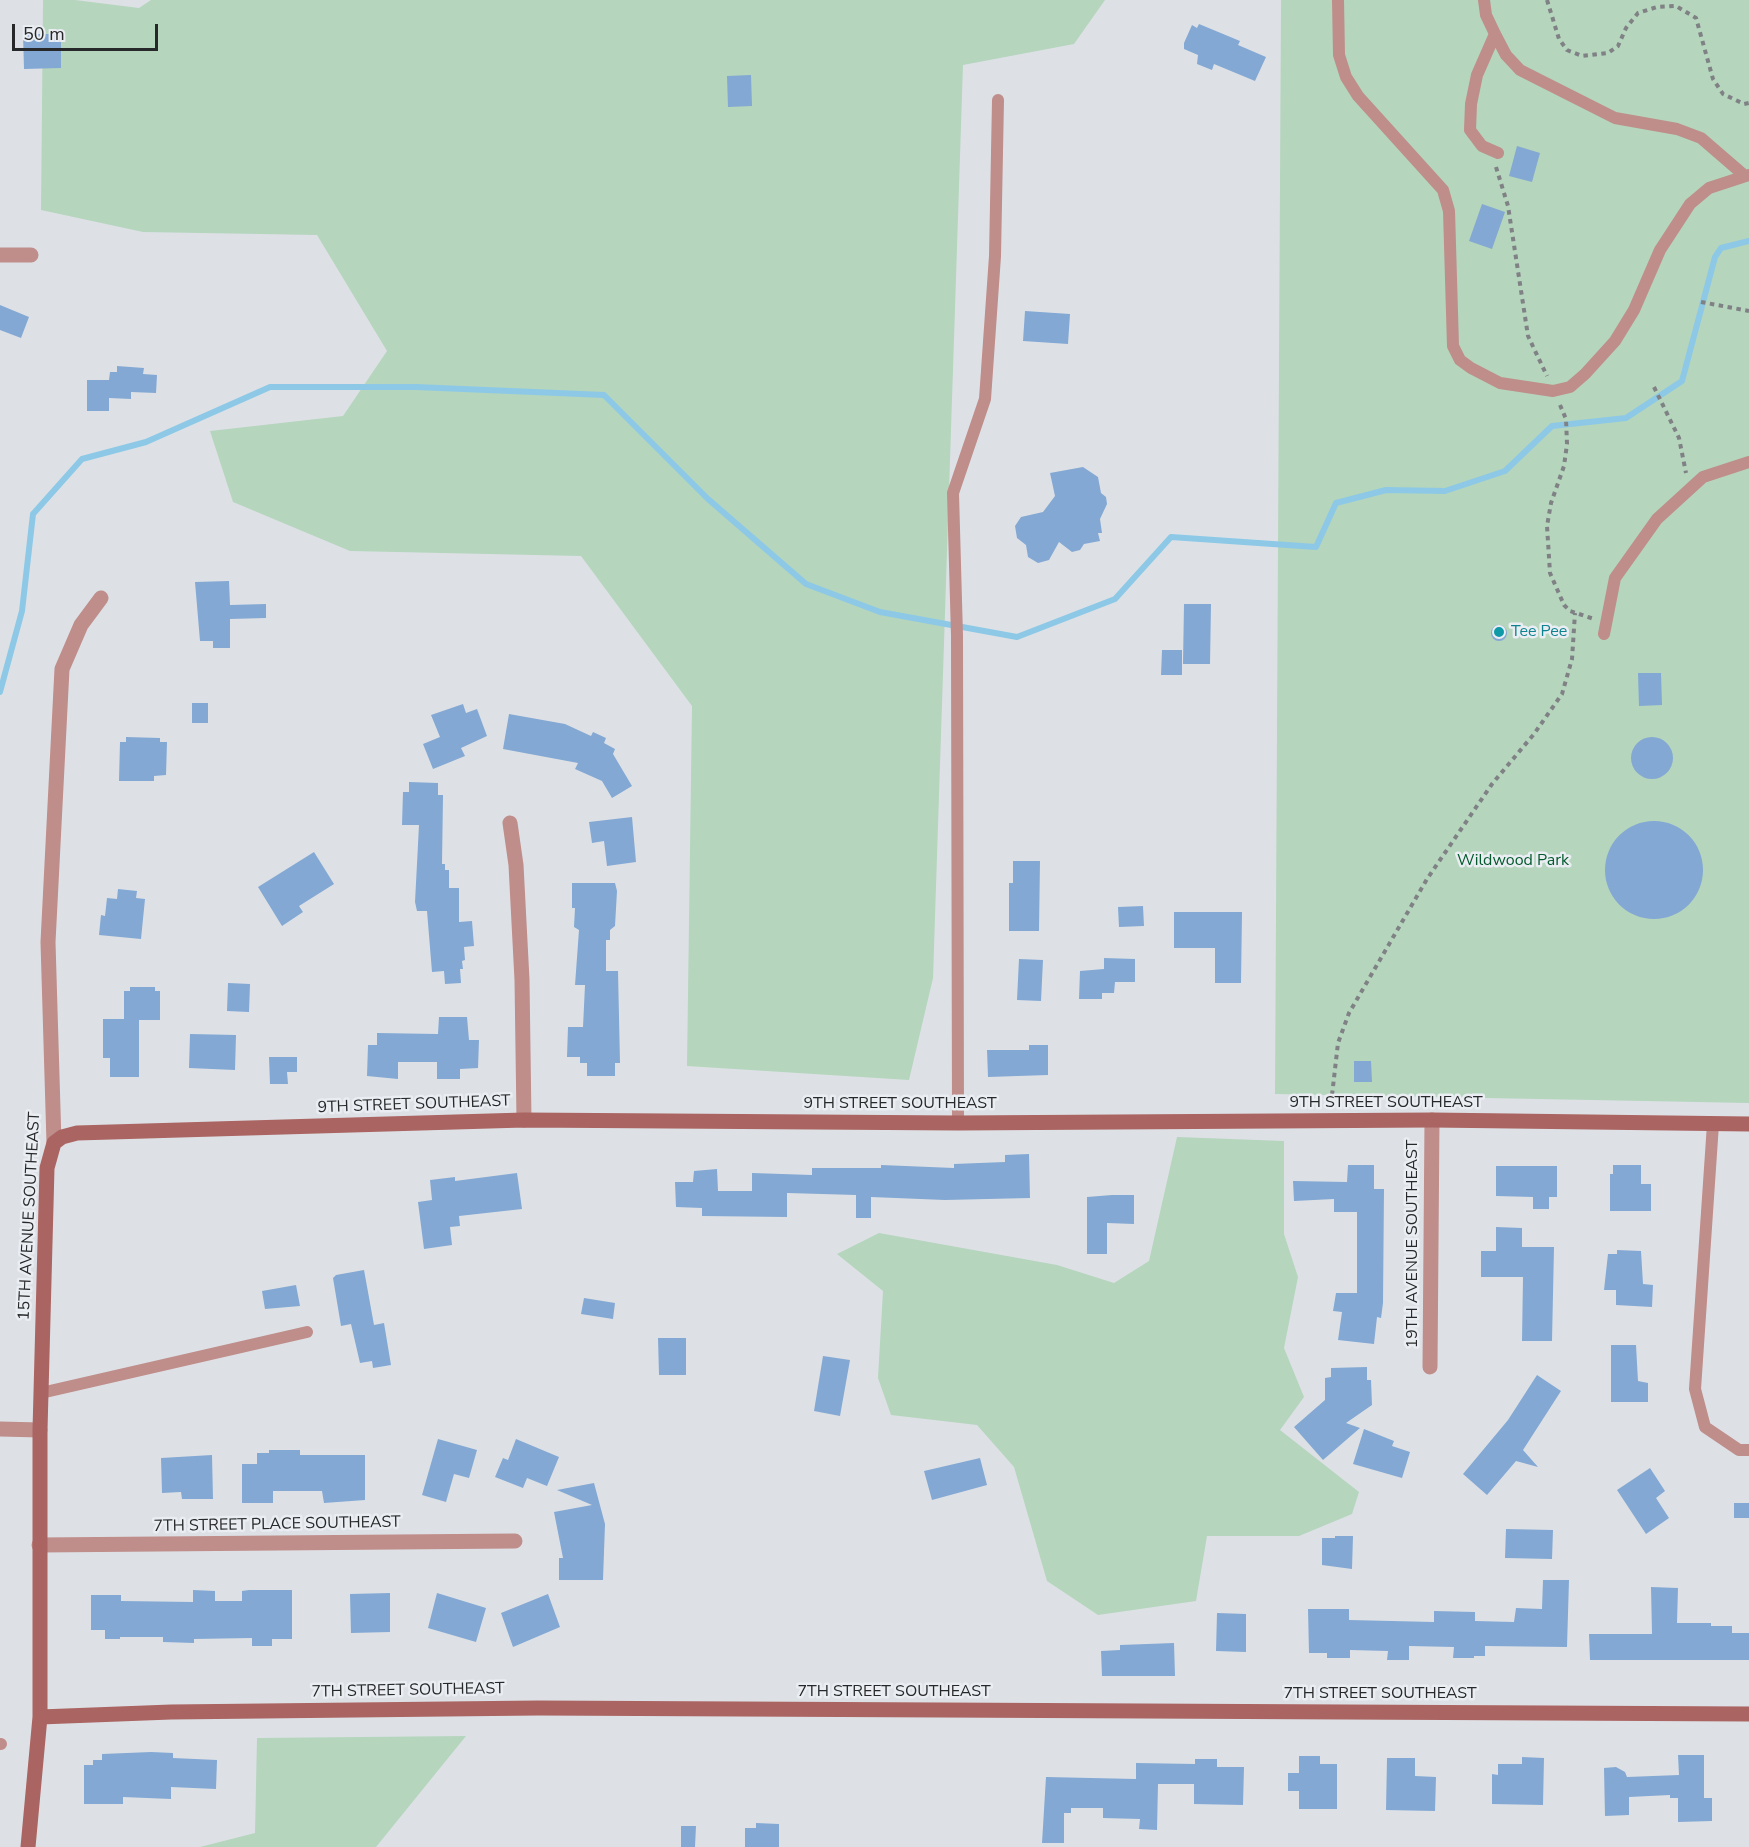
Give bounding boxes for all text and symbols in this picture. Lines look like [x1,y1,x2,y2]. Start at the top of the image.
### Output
scale bar [15,12,160,50]
text: 50 m [23,22,65,46]
place label: Tee Pee [1511,622,1567,642]
marker: Tee Pee [1492,625,1506,639]
park label: Wildwood Park [1457,851,1569,871]
street label: 9TH STREET SOUTHEAST [317,1092,511,1118]
street label: 9TH STREET SOUTHEAST [1289,1093,1483,1113]
street label: 9TH STREET SOUTHEAST [803,1094,997,1114]
street label: 15TH AVENUE SOUTHEAST [15,1111,45,1321]
street label: 19TH AVENUE SOUTHEAST [1403,1140,1423,1348]
street label: 7TH STREET PLACE SOUTHEAST [153,1513,401,1537]
street label: 7TH STREET SOUTHEAST [311,1680,505,1702]
street label: 7TH STREET SOUTHEAST [797,1682,991,1702]
street label: 7TH STREET SOUTHEAST [1283,1684,1477,1704]

